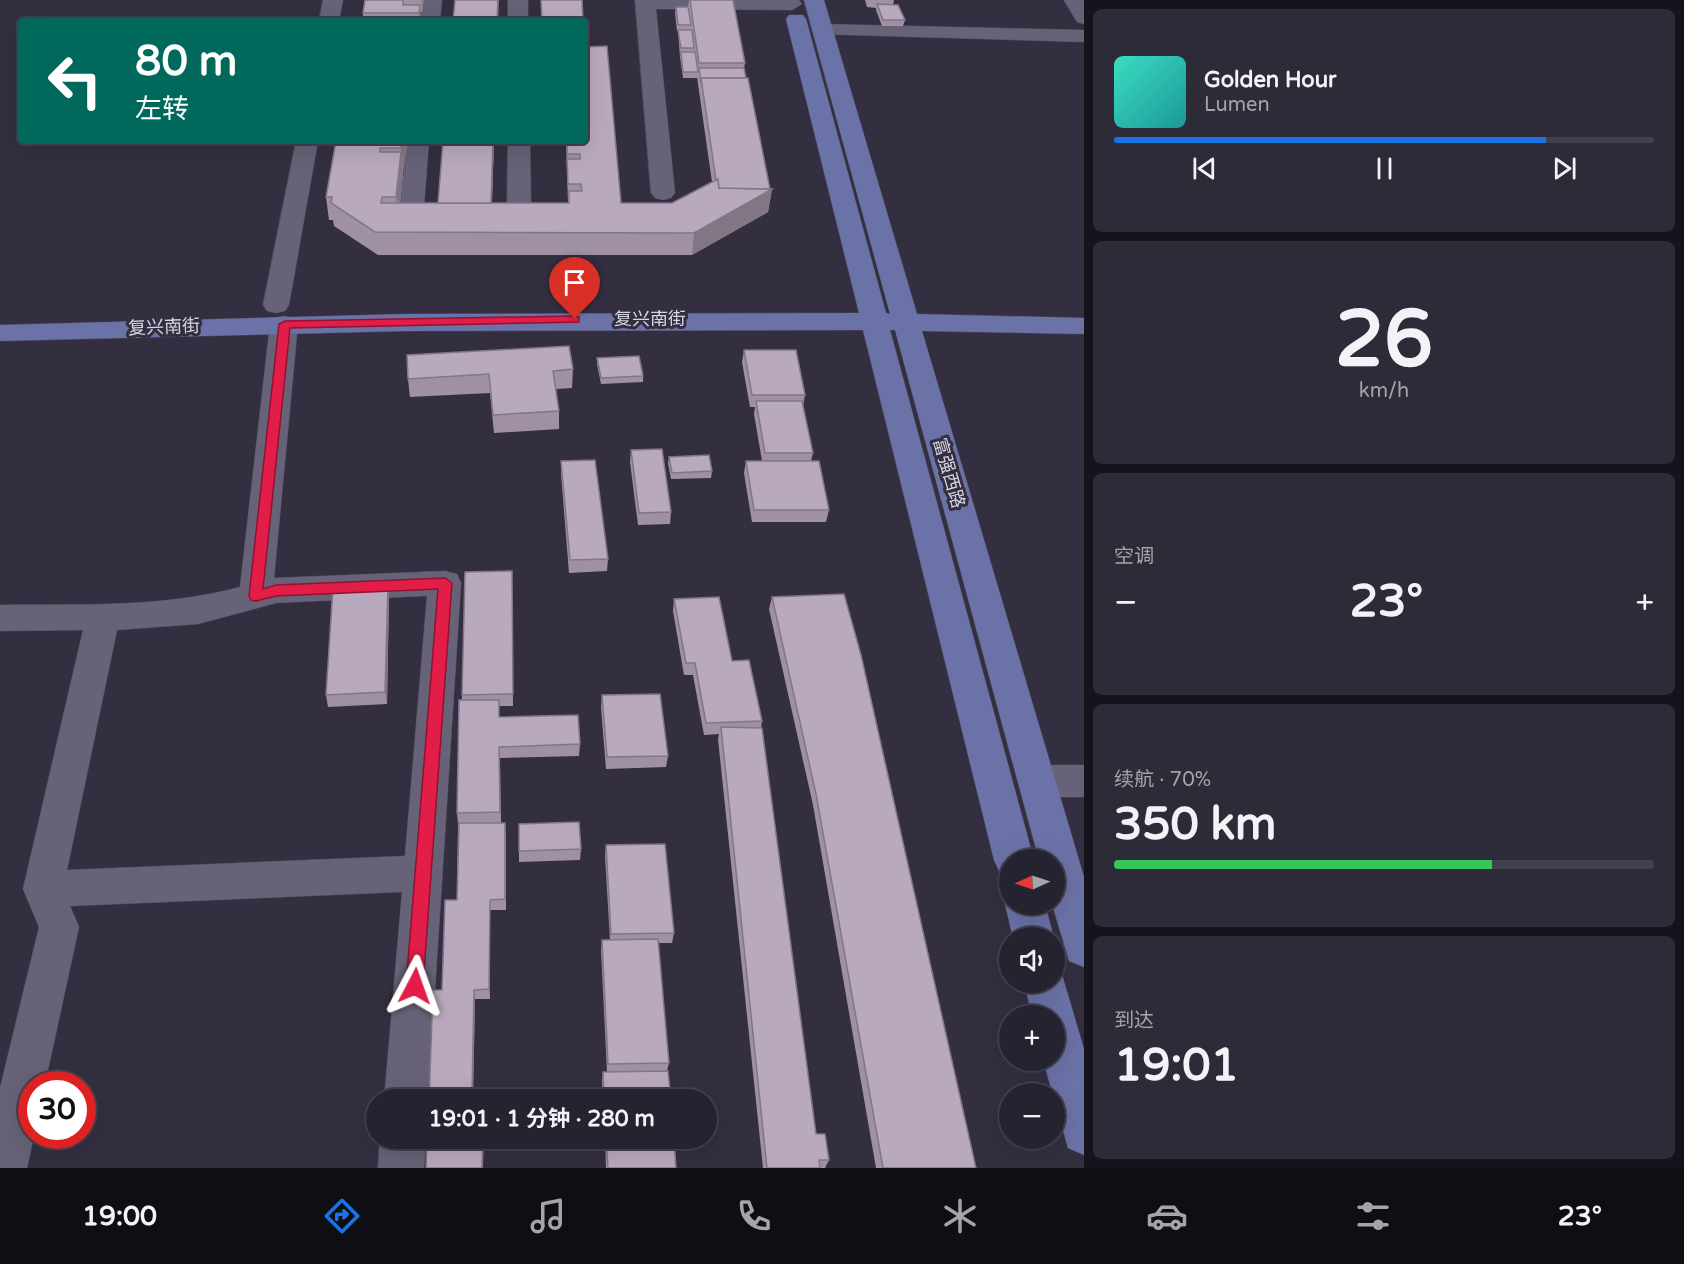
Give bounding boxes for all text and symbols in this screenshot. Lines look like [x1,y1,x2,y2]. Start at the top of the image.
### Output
text: 80 m [135,36,237,87]
icon: left [36,42,114,120]
text: Golden Hour [1204,67,1336,93]
text: 左转 [135,93,189,126]
text: Lumen [1204,93,1270,117]
icon: previous [1188,152,1221,185]
icon: pause [1368,152,1401,185]
icon: next [1548,152,1581,185]
pin [549,257,600,319]
icon: arrive [558,266,591,299]
text: 26 [1335,293,1433,387]
street label: 复兴南街 [614,308,686,330]
street label: 复兴南街 [128,315,200,339]
text: km/h [1359,379,1409,403]
street label: 富强西路 [929,435,969,511]
text: 空调 [1114,545,1154,569]
text: 23° [1350,575,1423,629]
text: − [1114,583,1138,622]
text: + [1635,583,1654,622]
text: 续航 · 70% [1114,768,1211,792]
text: 350 km [1114,798,1276,852]
north arrow [999,849,1065,915]
map controls [999,849,1065,1149]
button: sound [999,927,1065,993]
position arrow [383,954,447,1018]
button: + [999,1005,1065,1071]
text: 到达 [1114,1009,1154,1033]
text: 19:01 [1114,1039,1239,1093]
speed limit sign: 30 [18,1071,96,1149]
button: − [999,1083,1065,1149]
text: 19:01 · 1 分钟 · 280 m [428,1106,655,1132]
icon: directions [321,1195,363,1237]
icon: music [527,1195,569,1237]
icon: phone [733,1195,775,1237]
icon: climate [939,1195,981,1237]
icon: car [1146,1195,1188,1237]
icon: filters [1352,1195,1394,1237]
text: 19:00 [82,1200,157,1233]
text: 23° [1558,1200,1602,1233]

